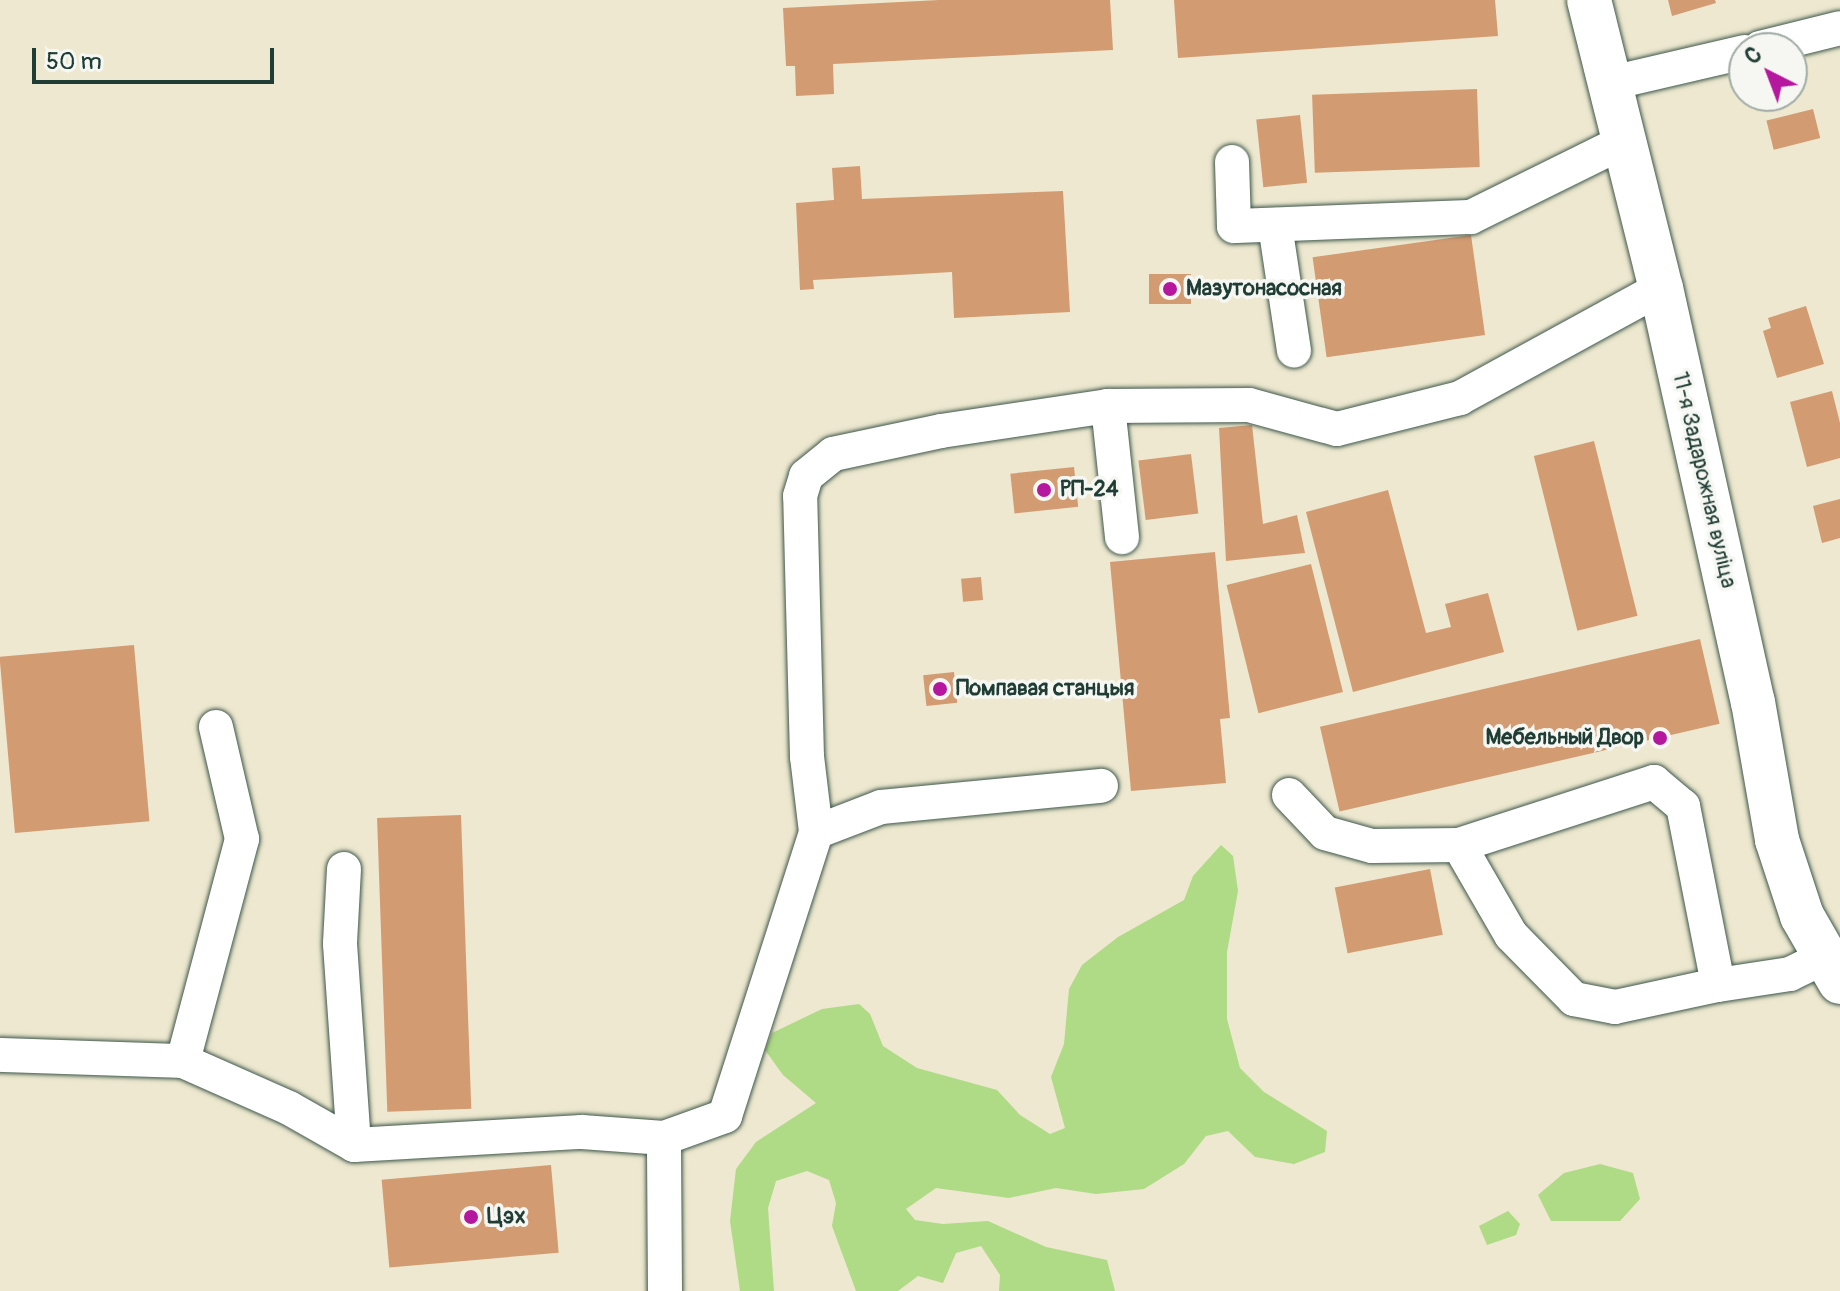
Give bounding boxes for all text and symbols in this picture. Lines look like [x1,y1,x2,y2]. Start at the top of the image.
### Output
scale bar [36,32,278,82]
north arrow [1728,32,1808,112]
text: С [1739,41,1768,71]
text: 50 m [46,47,102,76]
place label: Мазутонасосная [1186,276,1342,302]
marker: Мазутонасосная [1161,280,1179,298]
street label: 11-я Задарожная вуліца [1666,369,1742,591]
place label: РП-24 [1060,477,1119,503]
marker: РП-24 [1035,481,1053,499]
place label: Помпавая станцыя [956,676,1134,702]
marker: Помпавая станцыя [931,680,949,698]
place label: Мебельный Двор [1485,725,1644,751]
marker: Мебельный Двор [1651,729,1669,747]
place label: Цэх [487,1204,525,1230]
marker: Цэх [462,1208,480,1226]

